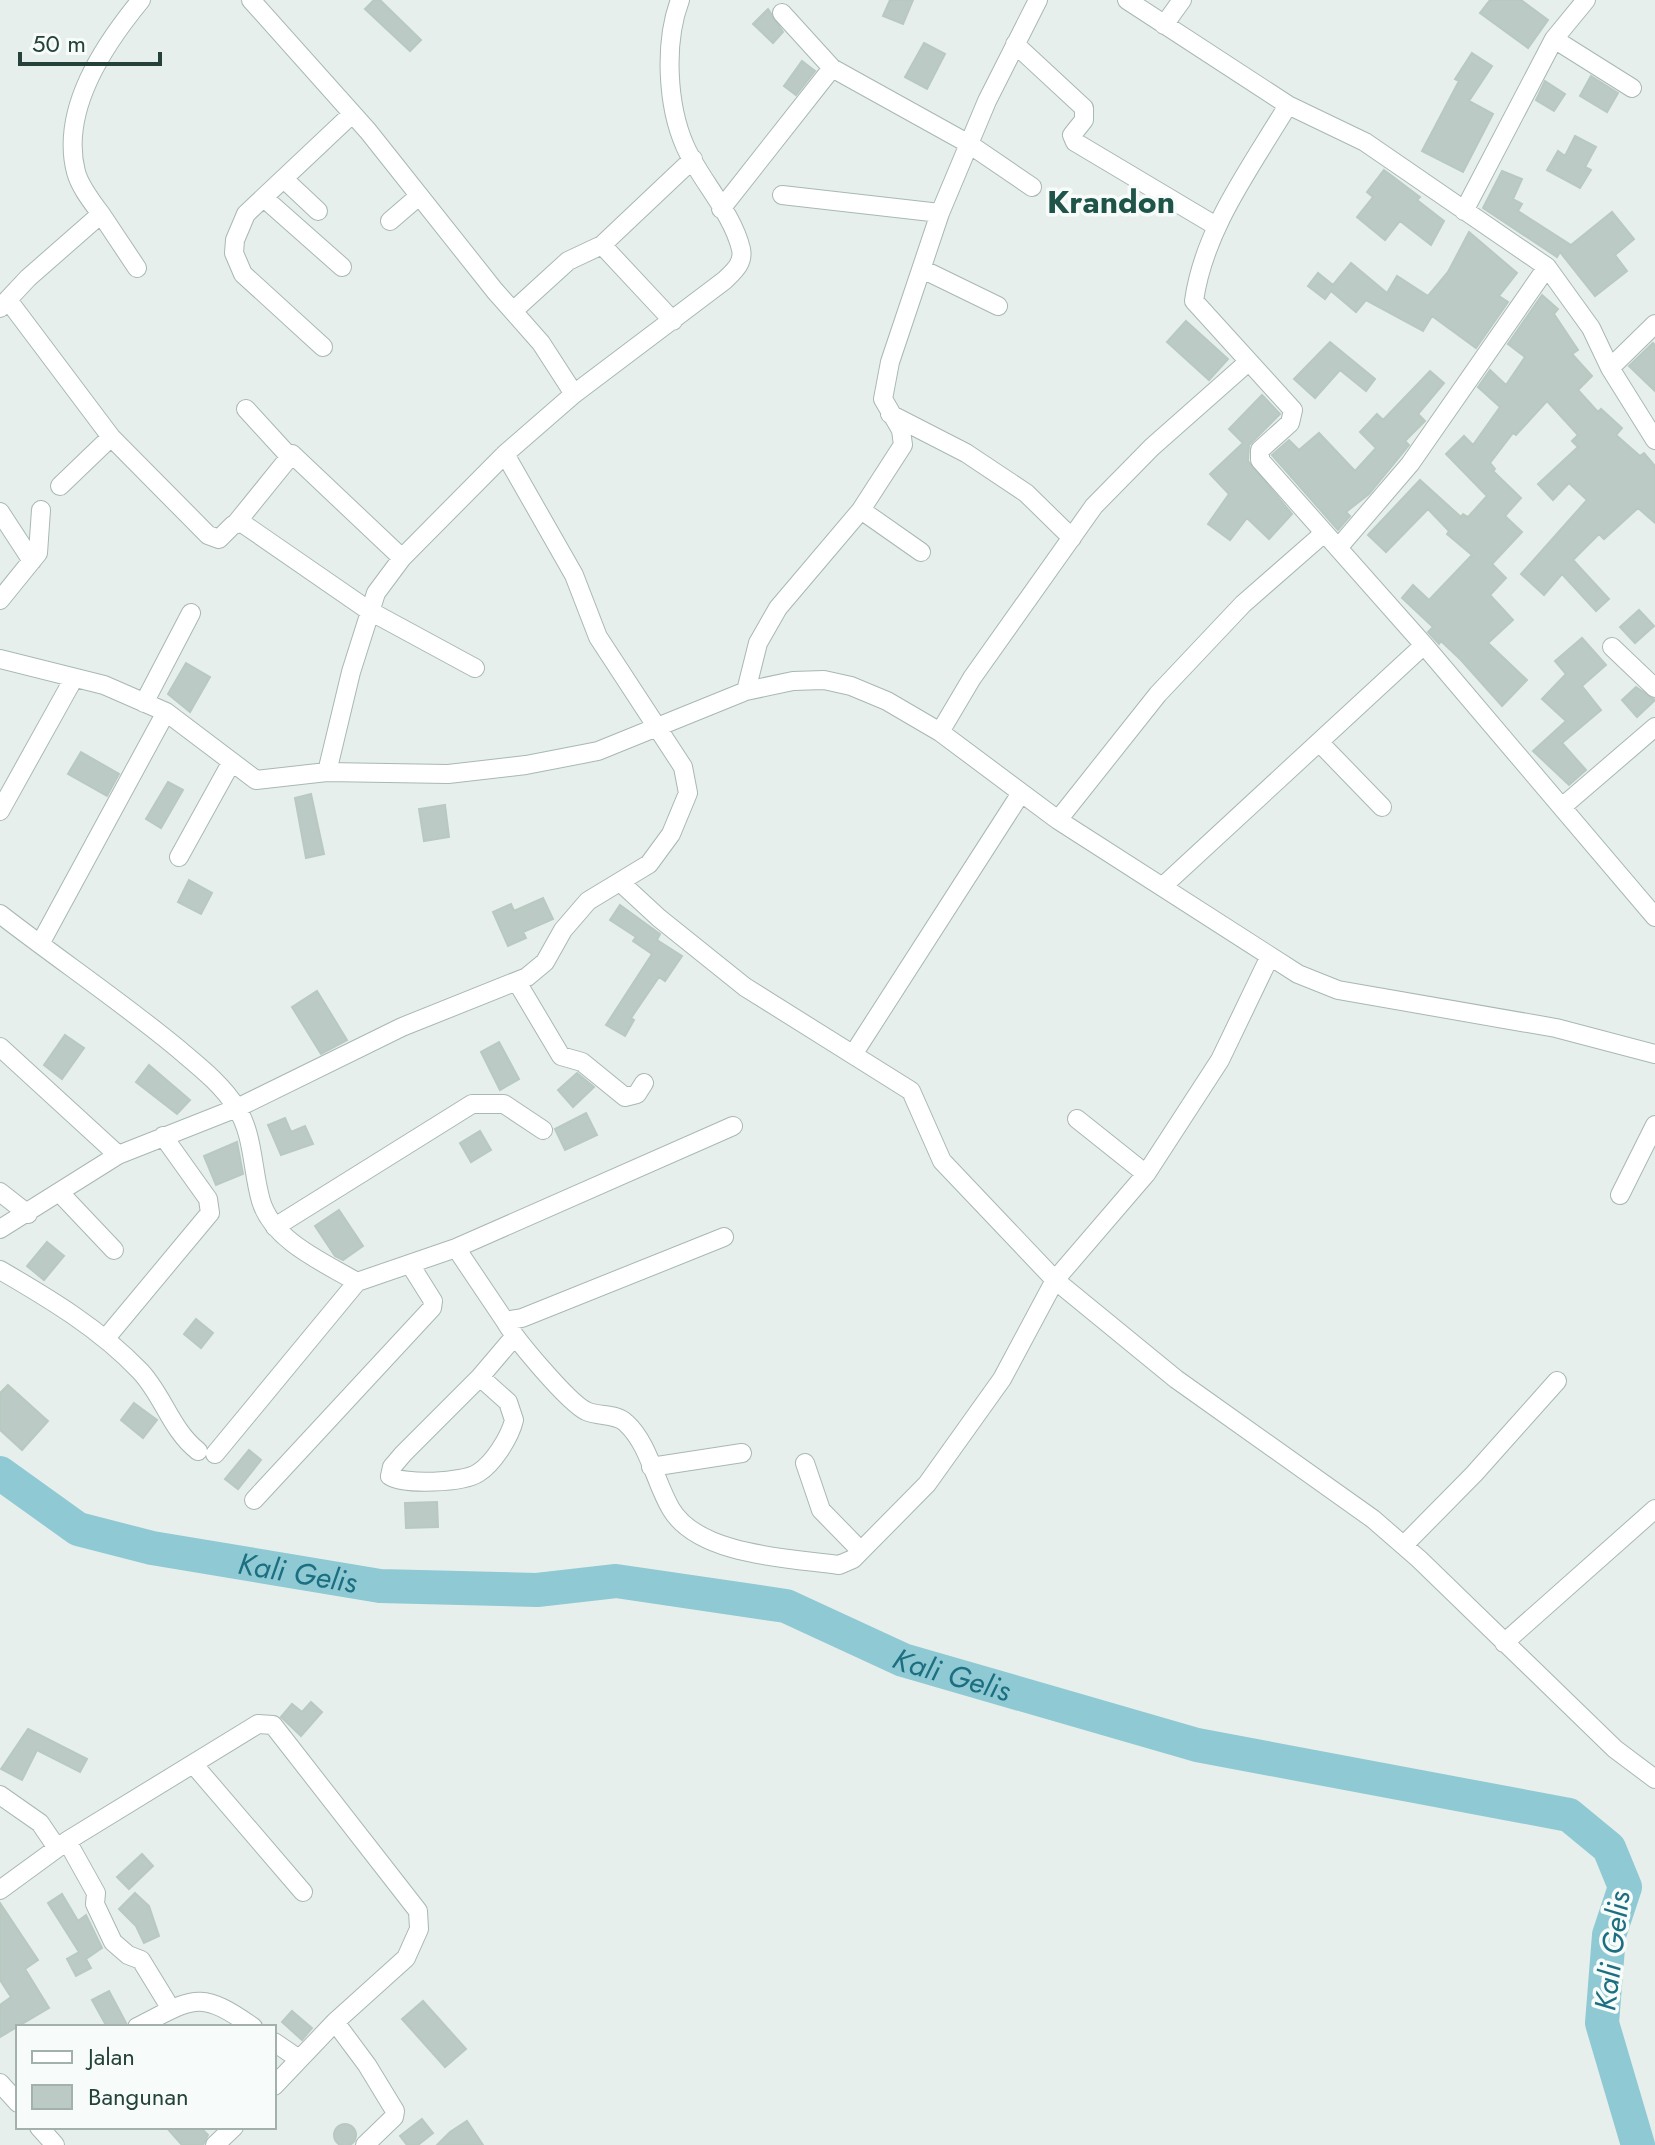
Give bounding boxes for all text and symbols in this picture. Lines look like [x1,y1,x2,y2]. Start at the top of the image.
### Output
scale bar [20,16,160,66]
text: 50 m [32,26,86,61]
district label: Krandon [1047,179,1175,225]
water label: Kali Gelis [235,1541,361,1603]
water label: Kali Gelis [886,1637,1016,1712]
water label: Kali Gelis [1583,1889,1641,2013]
legend [16,2025,276,2129]
text: Jalan [85,2039,135,2074]
text: Bangunan [88,2079,189,2114]

